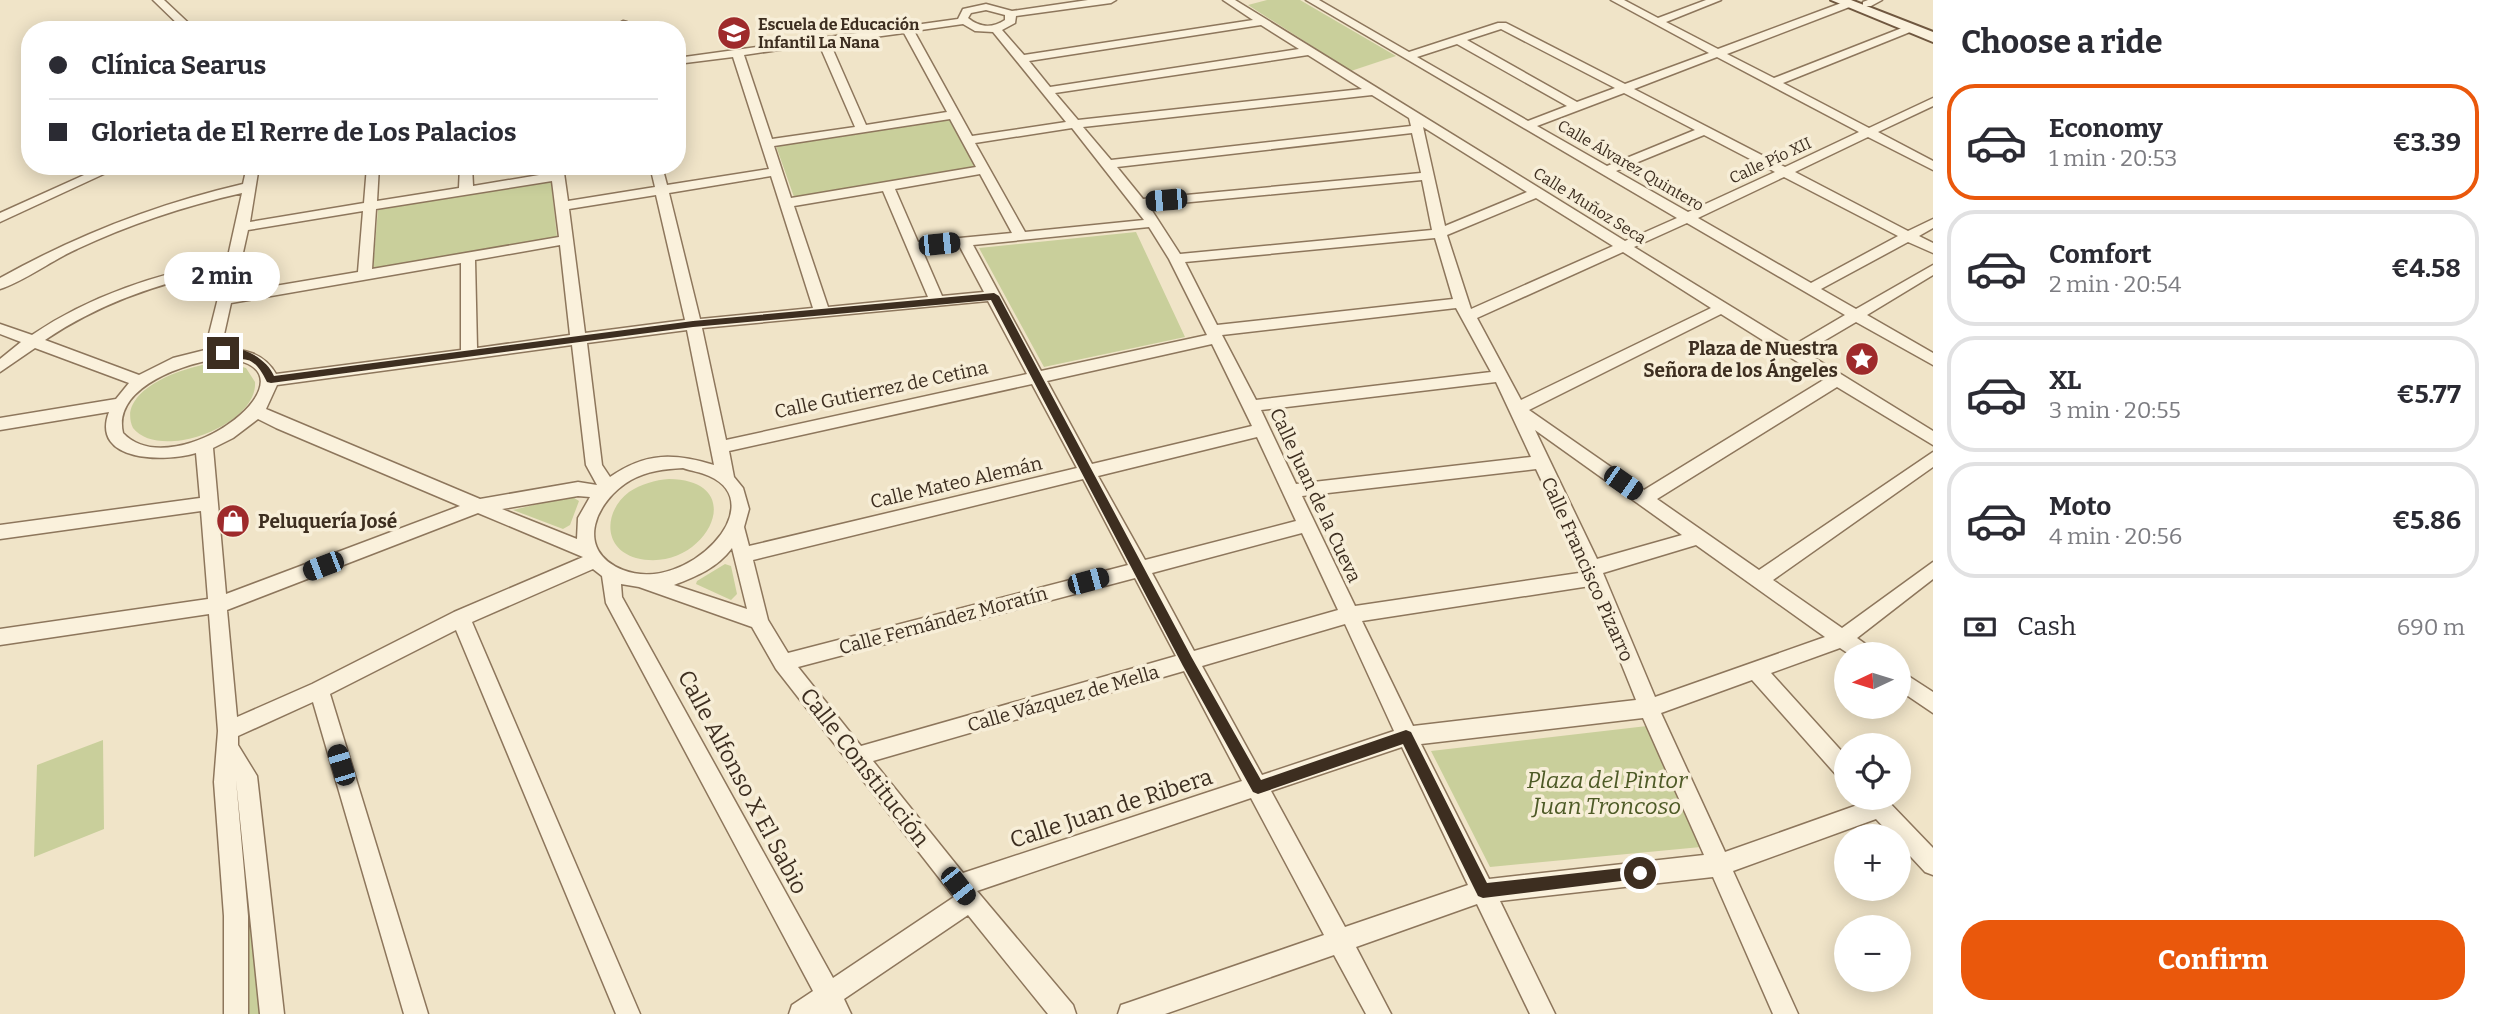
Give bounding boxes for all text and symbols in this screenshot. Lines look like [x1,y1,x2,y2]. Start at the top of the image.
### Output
school or university icon: Escuela de Educación Infantil La Nana [715,14,753,52]
place label: Escuela de Educación Infantil La Nana [758,15,920,52]
text: Choose a ride [1961,23,2162,61]
text: Clínica Searus [91,50,266,81]
icon: car [1965,111,2028,174]
text: Economy [2049,113,2163,144]
street label: Calle Álvarez Quintero [1554,115,1708,215]
text: Glorieta de El Rerre de Los Palacios [91,117,517,148]
text: €3.39 [2393,127,2461,158]
street label: Calle Pío XII [1726,133,1814,188]
text: 1 min · 20:53 [2049,144,2177,172]
street label: Calle Muñoz Seca [1530,163,1650,248]
car [1145,188,1188,212]
car [918,231,961,257]
icon: car [1965,237,2028,300]
text: Comfort [2049,239,2152,270]
callout: 2 min [165,252,281,300]
text: €4.58 [2391,253,2461,284]
text: 2 min [191,262,253,290]
text: 2 min · 20:54 [2049,270,2181,298]
route end [207,337,239,369]
place label: Plaza de Nuestra Señora de los Ángeles [1643,337,1838,382]
place icon: Plaza de Nuestra Señora de los Ángeles [1843,340,1881,378]
street label: Calle Gutierrez de Cetina [772,355,991,423]
icon: car [1965,363,2028,426]
text: XL [2049,365,2081,396]
text: €5.77 [2397,379,2461,410]
text: 3 min · 20:55 [2049,396,2181,424]
street label: Calle Juan de la Cueva [1265,404,1366,587]
street label: Calle Mateo Alemán [868,452,1044,513]
car [1600,462,1647,504]
street label: Calle Francisco Pizarro [1536,473,1639,665]
icon: car [1965,489,2028,552]
text: Moto [2049,491,2111,522]
shop icon: Peluquería José [214,502,252,540]
text: €5.86 [2392,505,2461,536]
place label: Peluquería José [258,510,397,533]
text: 4 min · 20:56 [2049,522,2182,550]
car [300,549,347,583]
car [1065,565,1112,597]
street label: Calle Fernández Moratín [836,582,1050,659]
icon: cash [1961,608,1999,646]
text: Cash [2017,611,2076,642]
text: 690 m [2397,613,2465,641]
north arrow [1834,642,1911,719]
map controls [1834,642,1911,992]
street label: Calle Vázquez de Mella [965,660,1162,737]
street label: Calle Alfonso X El Sabio [672,665,814,899]
street label: Calle Constitución [794,682,936,852]
button: locate [1834,733,1911,810]
car [325,742,358,788]
street label: Calle Juan de Ribera [1006,762,1216,854]
park label: Plaza del Pintor Juan Troncoso [1527,766,1689,820]
button: + [1834,824,1911,901]
route start [1624,857,1656,889]
car [937,863,980,909]
button: − [1834,915,1911,992]
button: Confirm [1961,920,2465,1000]

